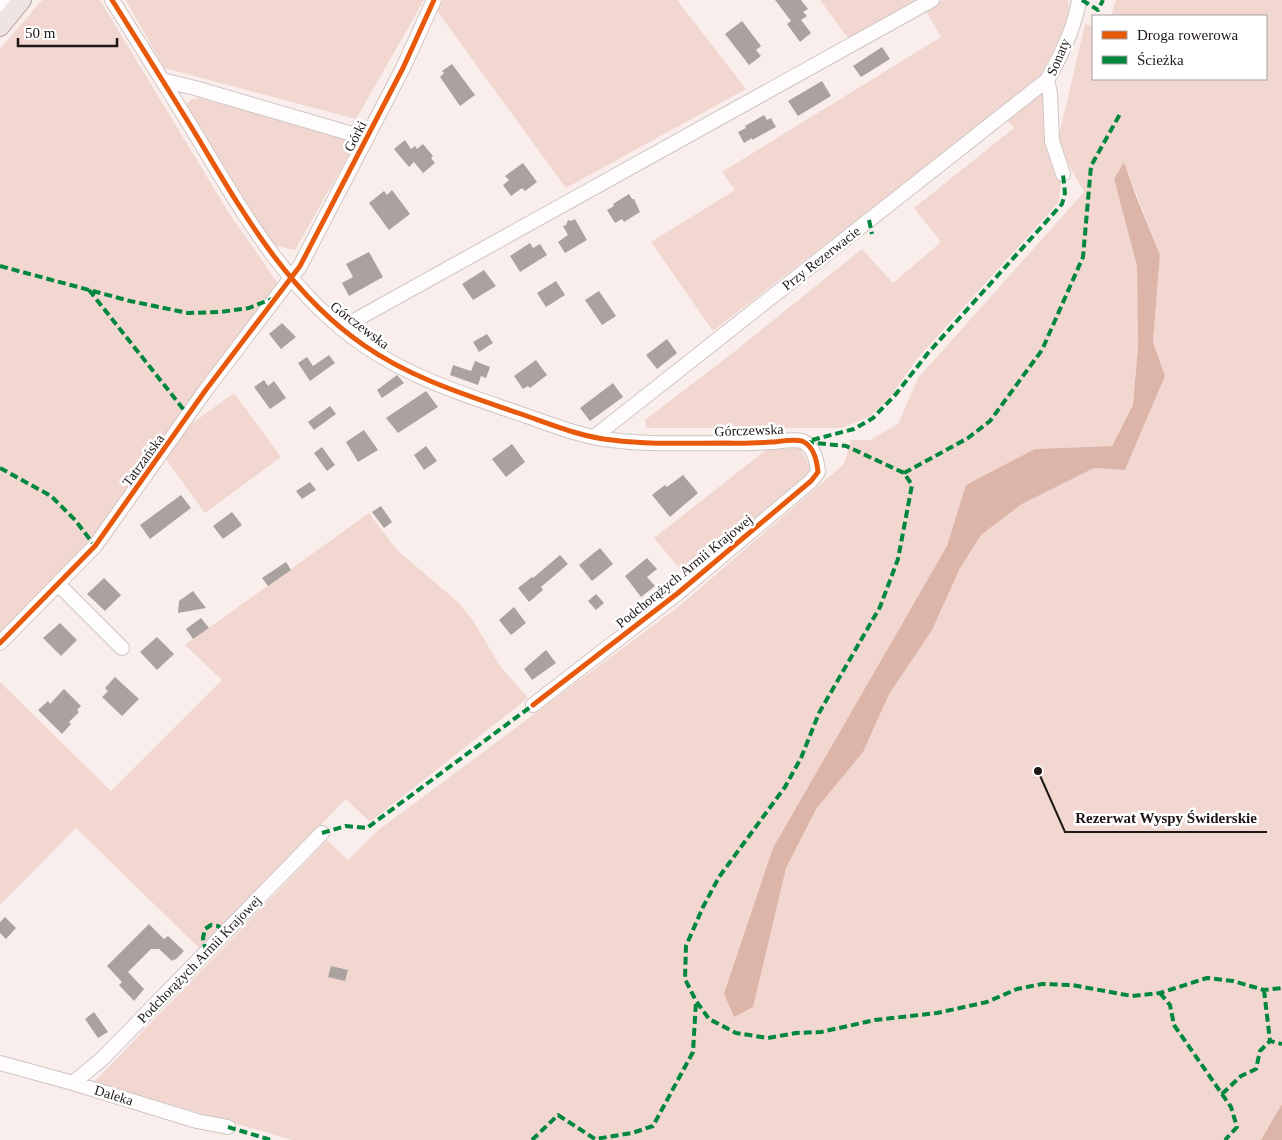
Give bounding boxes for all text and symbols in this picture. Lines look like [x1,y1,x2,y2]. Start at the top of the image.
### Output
scale bar [18,15,116,47]
legend [1092,15,1267,80]
text: 50 m [25,25,56,41]
text: Droga rowerowa [1137,27,1239,43]
street label: Sonaty [1044,36,1073,78]
text: Ścieżka [1137,52,1184,68]
street label: Górki [341,118,370,154]
street label: Przy Rezerwacie [779,223,863,293]
street label: Górczewska [328,299,392,353]
street label: Górczewska [714,422,785,439]
street label: Tatrzańska [120,431,168,489]
street label: Podchorążych Armii Krajowej [613,512,756,631]
callout: Rezerwat Wyspy Świderskie [1065,802,1267,832]
text: Rezerwat Wyspy Świderskie [1075,810,1257,826]
street label: Podchorążych Armii Krajowej [135,893,264,1026]
street label: Daleka [93,1083,136,1109]

